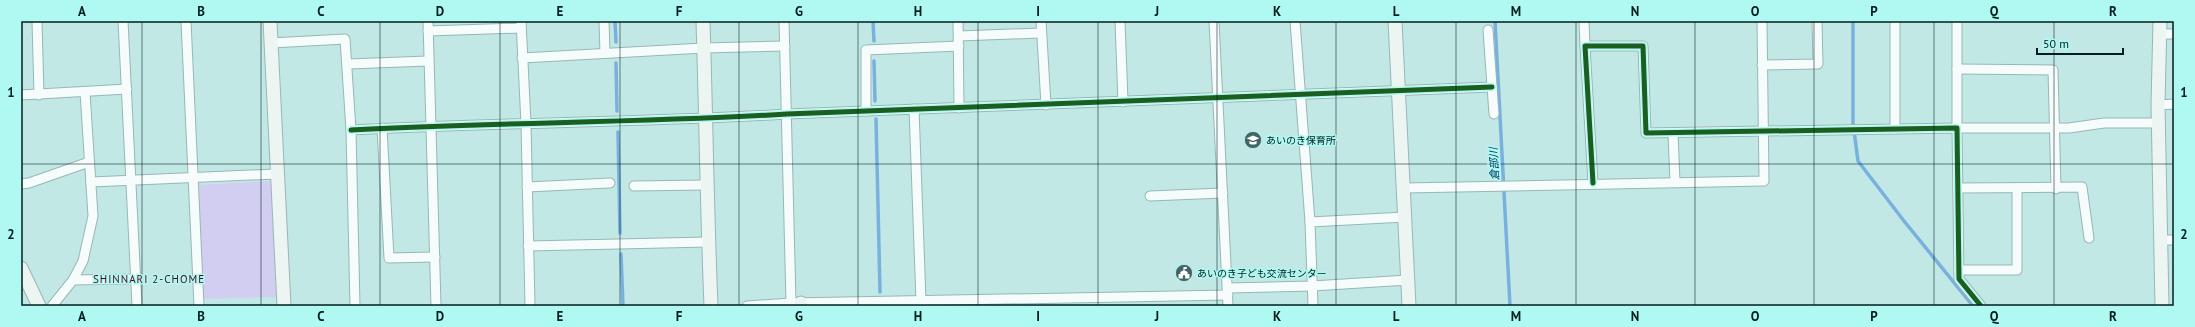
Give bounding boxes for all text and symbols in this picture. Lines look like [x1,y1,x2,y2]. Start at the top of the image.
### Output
text: A [78,3,86,20]
text: B [197,3,205,20]
text: C [317,3,325,20]
text: D [436,3,444,20]
text: E [557,3,564,20]
text: F [676,3,683,20]
text: G [795,3,803,20]
text: H [914,3,922,20]
text: I [1036,3,1040,20]
text: J [1154,3,1159,20]
text: K [1273,3,1281,20]
text: L [1393,3,1400,20]
text: M [1511,3,1521,20]
text: N [1631,3,1639,20]
text: O [1751,3,1760,20]
text: P [1870,3,1878,20]
text: Q [1990,3,2000,20]
text: R [2109,3,2117,20]
scale bar [2037,30,2123,56]
text: 50 m [2043,36,2069,51]
text: 1 [7,84,15,101]
text: 1 [2180,84,2188,101]
school or university icon: あいのき保育所 [1243,130,1263,150]
place label: あいのき保育所 [1266,134,1336,147]
water label: 倉部川 [1486,146,1502,181]
text: 2 [7,226,15,243]
text: 2 [2180,226,2188,243]
public building icon: あいのき子ども交流センター [1174,263,1194,283]
place label: あいのき子ども交流センター [1197,267,1327,280]
district label: SHINNARI 2-CHOME [93,272,205,286]
text: A [78,308,86,325]
text: B [197,308,205,325]
text: C [317,308,325,325]
text: D [436,308,444,325]
text: E [557,308,564,325]
text: F [676,308,683,325]
text: G [795,308,803,325]
text: H [914,308,922,325]
text: I [1036,308,1040,325]
text: J [1154,308,1159,325]
text: K [1273,308,1281,325]
text: L [1393,308,1400,325]
text: M [1511,308,1521,325]
text: N [1631,308,1639,325]
text: O [1751,308,1760,325]
text: P [1870,308,1878,325]
text: Q [1990,308,2000,325]
text: R [2109,308,2117,325]

